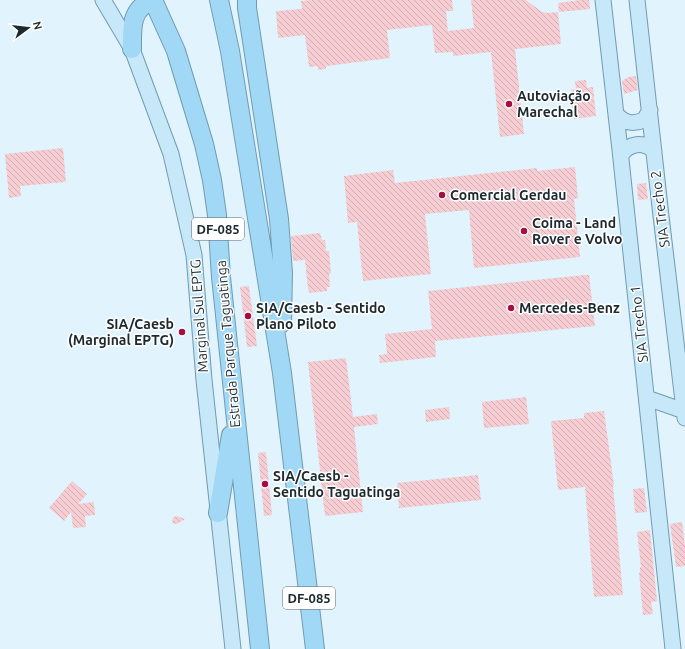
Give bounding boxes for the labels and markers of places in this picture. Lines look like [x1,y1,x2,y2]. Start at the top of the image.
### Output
place label: Autoviação Marechal [517,88,591,120]
marker: Autoviação Marechal [504,99,514,109]
place label: Comercial Gerdau [450,187,567,203]
marker: Comercial Gerdau [437,190,447,200]
place label: Coima - Land Rover e Volvo [532,215,622,247]
marker: Coima - Land Rover e Volvo [519,226,529,236]
place label: SIA/Caesb - Sentido Plano Piloto [256,300,386,332]
place label: Mercedes-Benz [519,300,620,316]
marker: Mercedes-Benz [506,303,516,313]
marker: SIA/Caesb - Sentido Plano Piloto [243,311,253,321]
place label: SIA/Caesb (Marginal EPTG) [68,316,174,348]
marker: SIA/Caesb (Marginal EPTG) [177,327,187,337]
place label: SIA/Caesb - Sentido Taguatinga [273,468,400,500]
marker: SIA/Caesb - Sentido Taguatinga [260,479,270,489]

